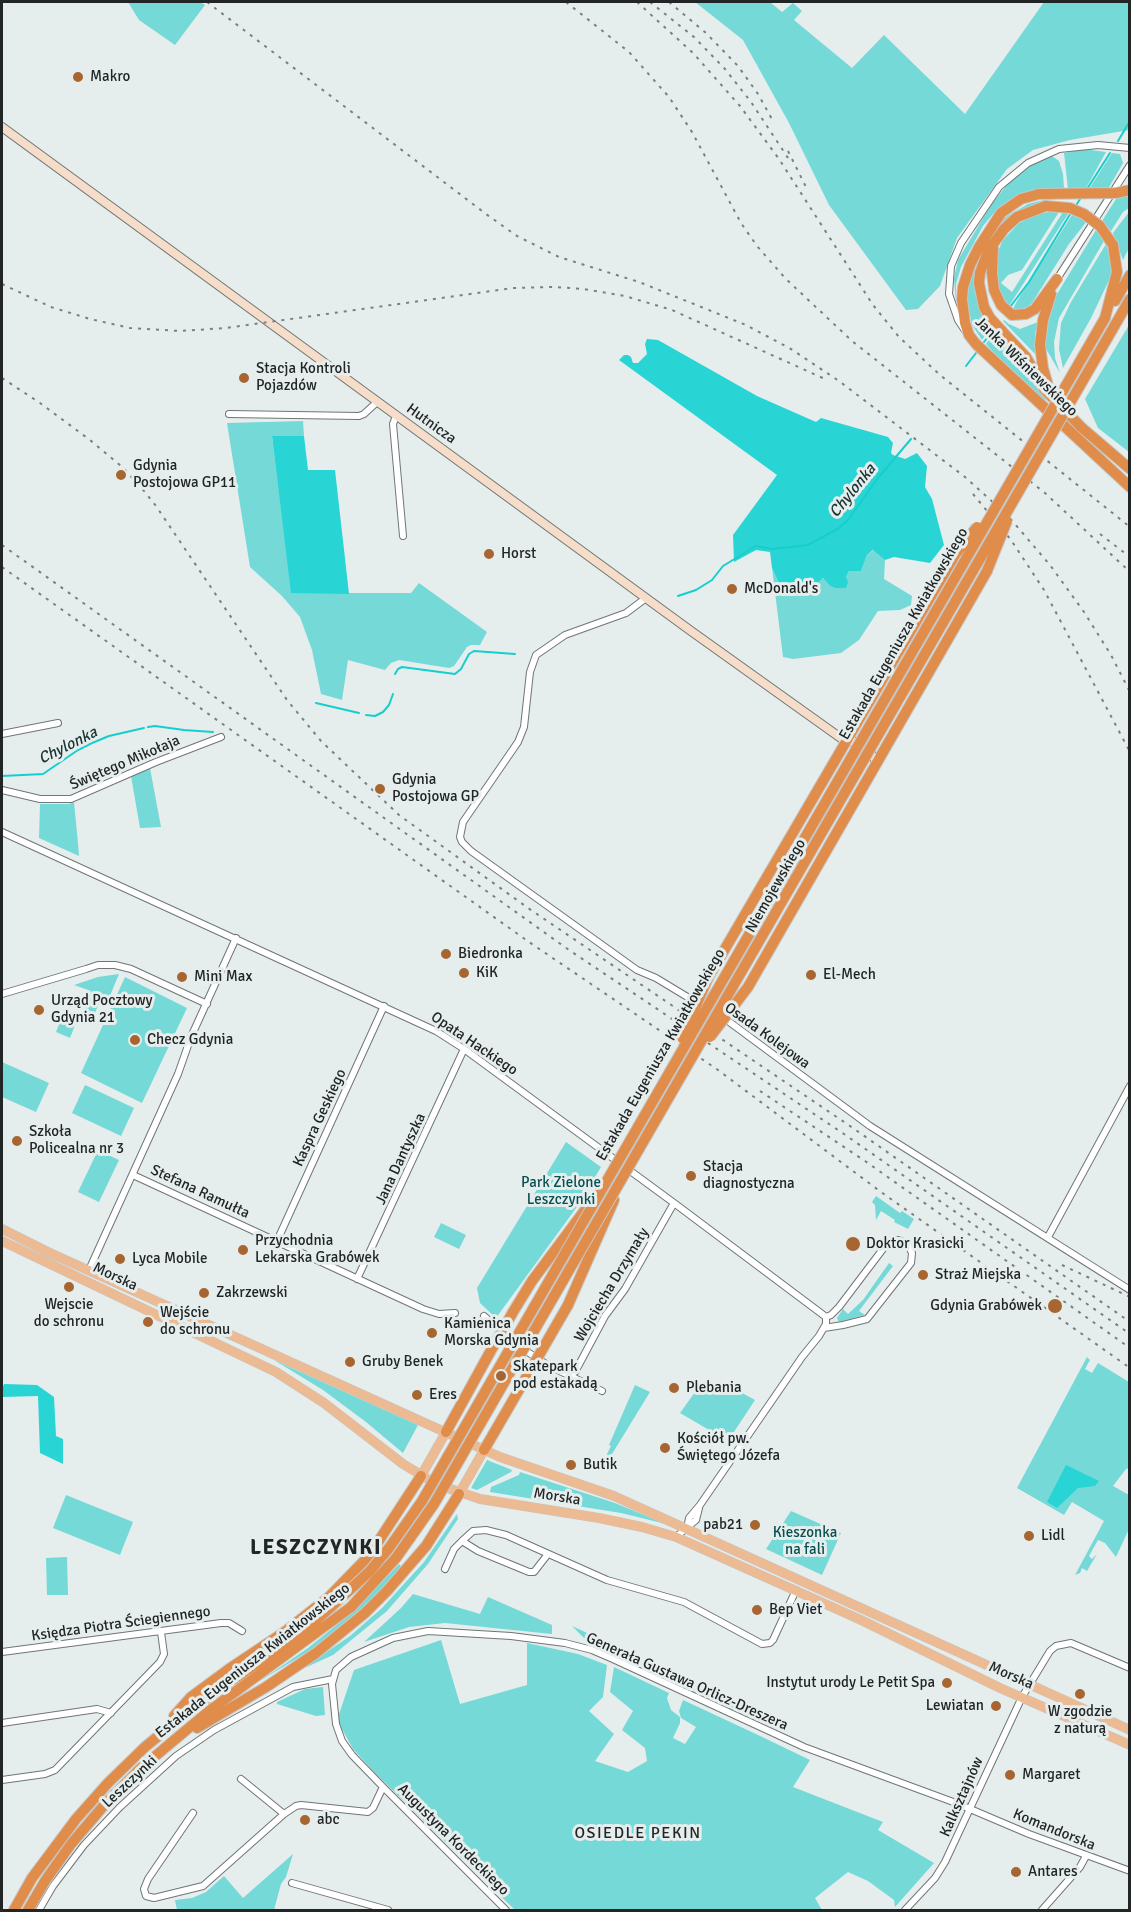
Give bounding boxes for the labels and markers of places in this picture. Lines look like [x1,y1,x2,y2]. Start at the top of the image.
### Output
place label: Makro [90,68,130,86]
marker: Makro [71,70,85,84]
place label: Stacja Kontroli Pojazdów [256,360,351,395]
marker: Stacja Kontroli Pojazdów [237,371,251,385]
place label: Gdynia Postojowa GP11 [133,457,236,492]
marker: Gdynia Postojowa GP11 [114,468,128,482]
place label: Horst [501,545,536,563]
marker: Horst [482,547,496,561]
place label: McDonald's [744,580,818,598]
marker: McDonald's [725,582,739,596]
place label: Gdynia Postojowa GP [392,771,479,806]
marker: Gdynia Postojowa GP [373,782,387,796]
place label: Biedronka [458,945,523,963]
marker: Biedronka [439,947,453,961]
place label: KiK [476,964,498,982]
marker: KiK [457,966,471,980]
place label: El-Mech [823,966,876,984]
place label: Mini Max [194,968,252,986]
marker: El-Mech [804,968,818,982]
marker: Mini Max [175,970,189,984]
place label: Urząd Pocztowy Gdynia 21 [51,992,153,1027]
marker: Urząd Pocztowy Gdynia 21 [32,1003,46,1017]
place label: Checz Gdynia [147,1031,233,1049]
marker: Checz Gdynia [128,1033,142,1047]
place label: Szkoła Policealna nr 3 [29,1123,124,1158]
marker: Szkoła Policealna nr 3 [10,1134,24,1148]
place label: Stacja diagnostyczna [703,1158,795,1193]
marker: Stacja diagnostyczna [684,1169,698,1183]
place label: Przychodnia Lekarska Grabówek [255,1232,379,1267]
marker: Doktor Krasicki [844,1235,862,1253]
place label: Doktor Krasicki [866,1235,964,1253]
marker: Przychodnia Lekarska Grabówek [236,1243,250,1257]
place label: Lyca Mobile [132,1250,208,1268]
marker: Lyca Mobile [113,1252,127,1266]
place label: Straż Miejska [935,1266,1021,1284]
marker: Straż Miejska [916,1268,930,1282]
marker: Wejscie do schronu [62,1280,76,1294]
place label: Zakrzewski [216,1284,288,1302]
marker: Zakrzewski [197,1286,211,1300]
place label: Wejscie do schronu [34,1296,104,1331]
place label: Gdynia Grabówek [930,1297,1042,1315]
marker: Gdynia Grabówek [1046,1297,1064,1315]
place label: Wejście do schronu [160,1304,230,1339]
marker: Wejście do schronu [141,1315,155,1329]
place label: Kamienica Morska Gdynia [444,1315,539,1350]
marker: Kamienica Morska Gdynia [425,1326,439,1340]
place label: Gruby Benek [362,1353,443,1371]
marker: Gruby Benek [343,1355,357,1369]
place label: Skatepark pod estakadą [513,1358,598,1393]
marker: Skatepark pod estakadą [494,1369,508,1383]
place label: Plebania [686,1379,742,1397]
marker: Plebania [667,1381,681,1395]
place label: Eres [429,1386,457,1404]
marker: Eres [410,1388,424,1402]
place label: Kościół pw. Świętego Józefa [677,1430,780,1465]
marker: Kościół pw. Świętego Józefa [658,1441,672,1455]
place label: Butik [583,1456,617,1474]
marker: Butik [564,1458,578,1472]
place label: pab21 [703,1516,743,1534]
marker: pab21 [748,1518,762,1532]
place label: Lidl [1041,1527,1065,1545]
marker: Lidl [1022,1529,1036,1543]
place label: Bep Viet [769,1601,822,1619]
marker: Bep Viet [750,1603,764,1617]
place label: Instytut urody Le Petit Spa [766,1674,935,1692]
marker: Instytut urody Le Petit Spa [940,1676,954,1690]
marker: W zgodzie z naturą [1073,1687,1087,1701]
place label: Lewiatan [926,1697,984,1715]
marker: Lewiatan [989,1699,1003,1713]
place label: W zgodzie z naturą [1048,1703,1112,1738]
place label: Margaret [1022,1766,1081,1784]
marker: Margaret [1003,1768,1017,1782]
place label: abc [317,1811,340,1829]
marker: abc [298,1813,312,1827]
place label: Antares [1028,1863,1078,1881]
marker: Antares [1009,1865,1023,1879]

